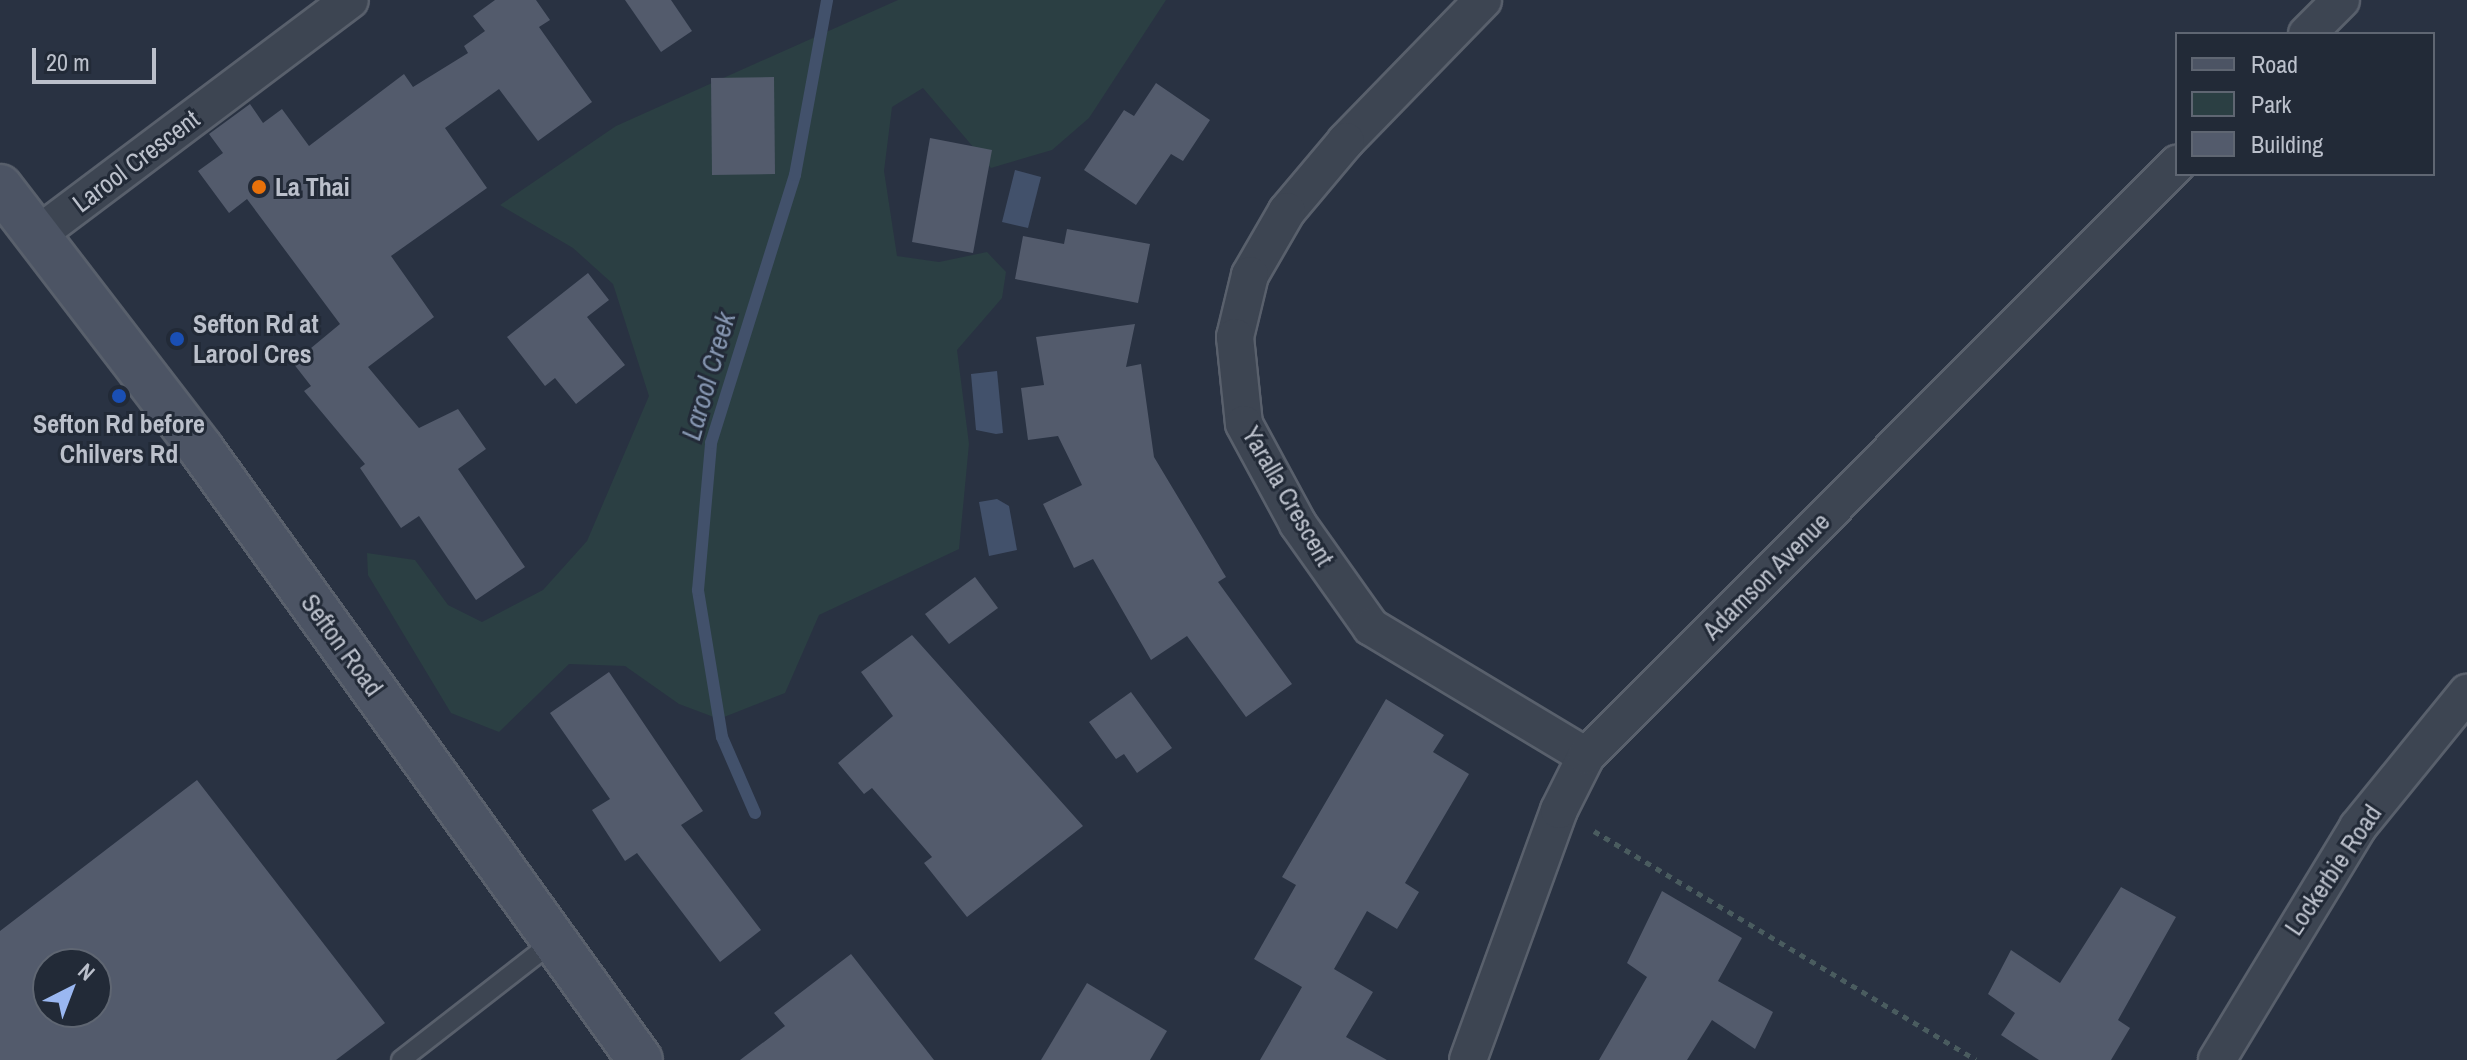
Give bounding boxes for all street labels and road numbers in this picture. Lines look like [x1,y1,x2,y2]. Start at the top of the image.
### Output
street label: Larool Crescent [67,103,205,219]
street label: Yaralla Crescent [1235,421,1341,571]
street label: Adamson Avenue [1696,506,1836,646]
street label: Sefton Road [295,588,389,702]
street label: Lockerbie Road [2278,799,2388,941]

